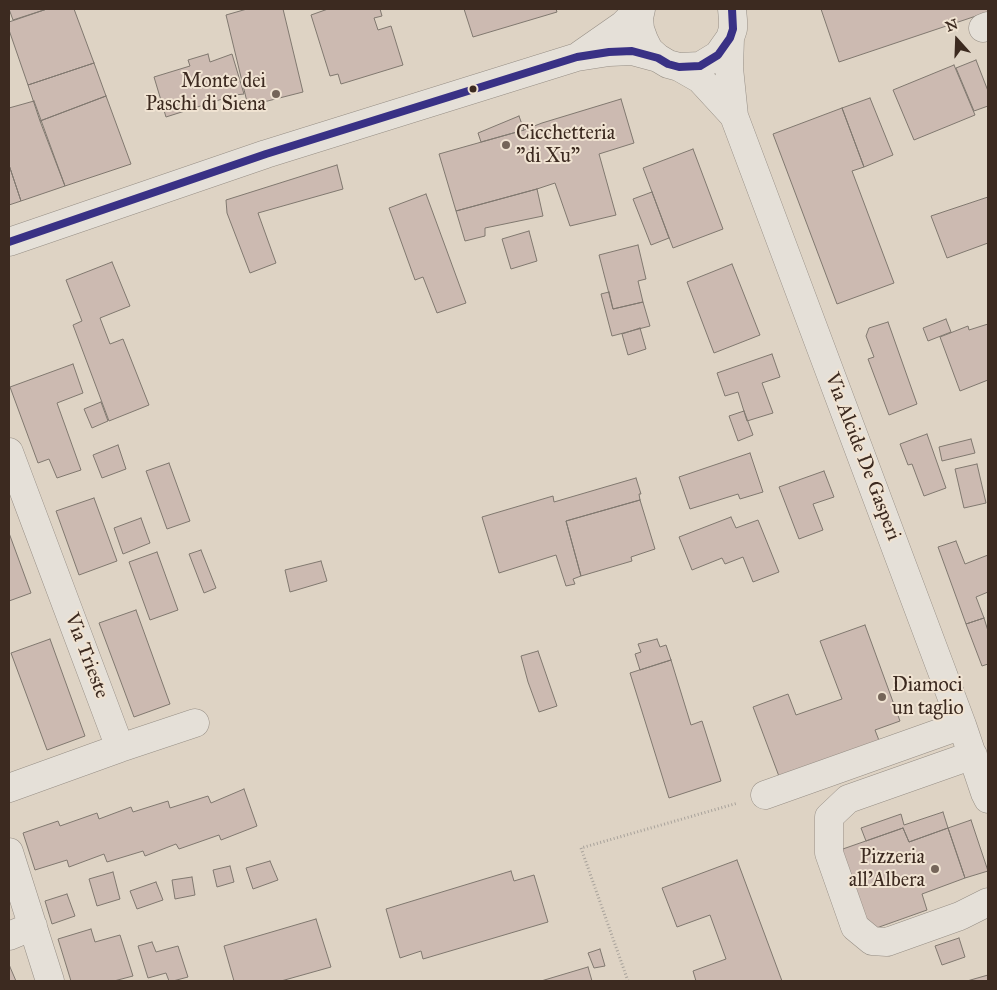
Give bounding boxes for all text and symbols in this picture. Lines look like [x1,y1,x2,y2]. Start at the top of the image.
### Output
north arrow [932,15,982,65]
text: N [943,15,960,35]
place label: Monte dei Paschi di Siena [145,70,266,117]
unlabelled marker [468,84,478,94]
marker: Monte dei Paschi di Siena [270,88,282,100]
place label: Cicchetteria "di Xu" [516,122,615,169]
marker: Cicchetteria "di Xu" [500,139,512,151]
street label: Via Alcide De Gasperi [819,370,905,544]
street label: Via Trieste [59,610,113,702]
place label: Diamoci un taglio [892,674,964,721]
marker: Diamoci un taglio [876,691,888,703]
place label: Pizzeria all'Albera [849,846,925,893]
marker: Pizzeria all'Albera [929,863,941,875]

